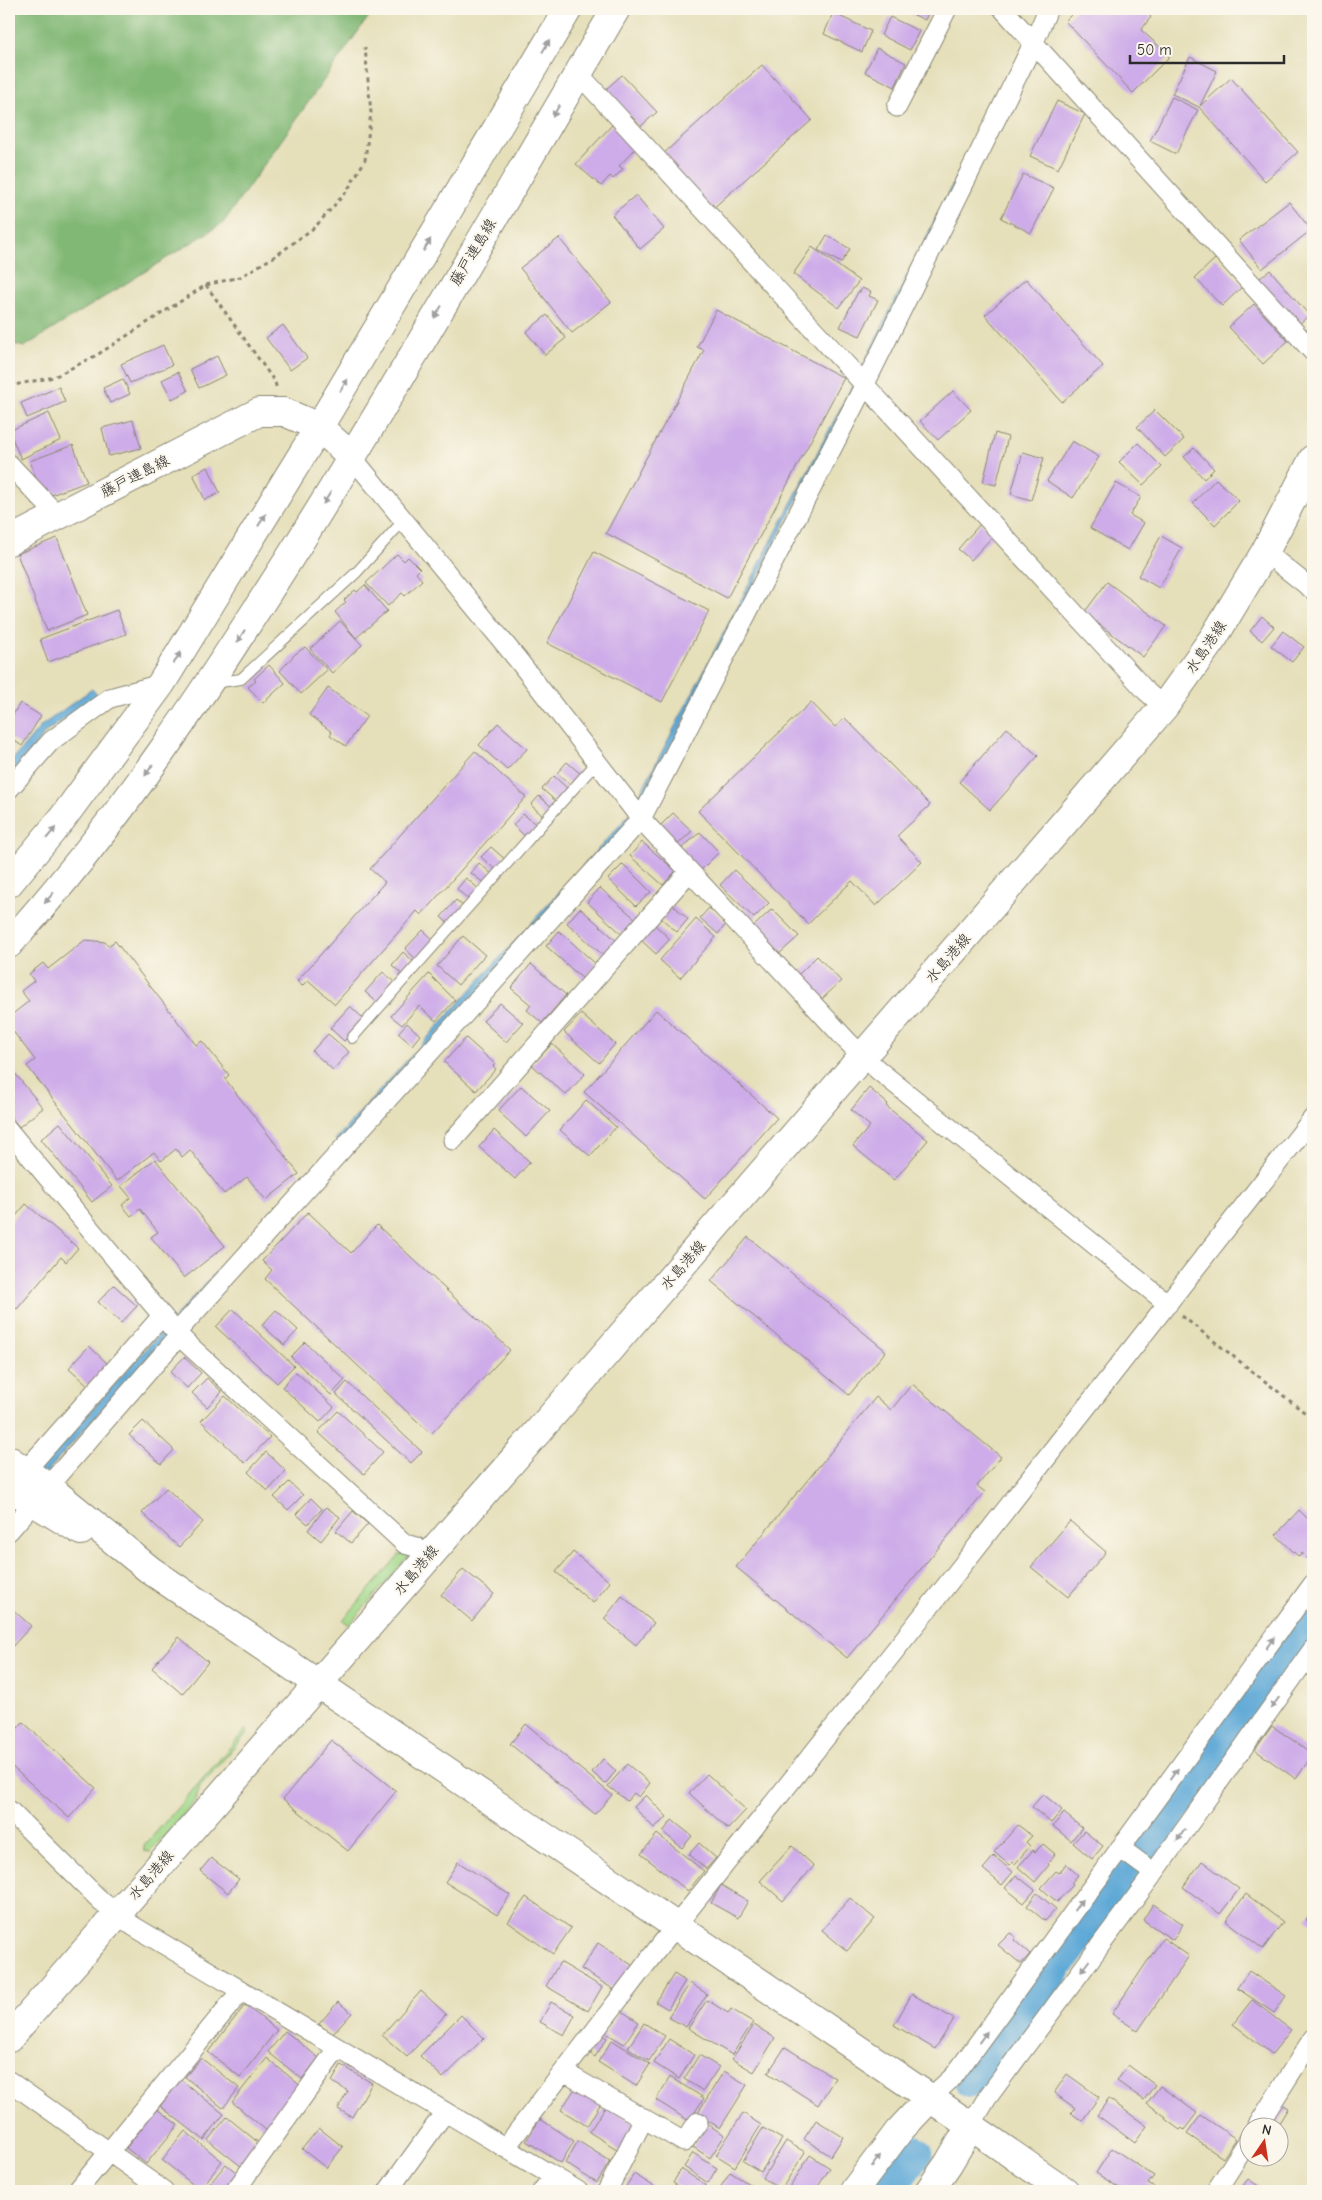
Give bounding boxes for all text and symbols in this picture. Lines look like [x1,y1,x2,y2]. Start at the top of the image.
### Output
scale bar [1130,32,1283,64]
one-way arrow [542,39,551,52]
text: 50 m [1137,41,1172,59]
one-way arrow [552,105,561,118]
street label: 藤戸連島線 [446,215,500,289]
one-way arrow [423,239,432,252]
one-way arrow [434,305,443,318]
one-way arrow [339,378,348,391]
street label: 藤戸連島線 [97,451,173,501]
one-way arrow [322,492,331,505]
one-way arrow [257,513,266,526]
street label: 水島港線 [1182,617,1230,677]
one-way arrow [236,629,245,643]
one-way arrow [172,652,181,665]
one-way arrow [144,763,154,777]
one-way arrow [46,826,57,839]
one-way arrow [44,892,55,904]
street label: 水島港線 [922,929,974,987]
street label: 水島港線 [657,1236,709,1294]
street label: 水島港線 [390,1541,442,1599]
one-way arrow [1265,1636,1275,1650]
one-way arrow [1270,1696,1280,1710]
one-way arrow [1169,1768,1180,1781]
one-way arrow [1176,1828,1186,1842]
street label: 水島港線 [125,1846,177,1904]
one-way arrow [1073,1899,1084,1912]
one-way arrow [1080,1959,1090,1973]
one-way arrow [977,2030,987,2043]
north arrow [1240,2118,1290,2168]
text: N [1260,2121,1273,2139]
one-way arrow [871,2155,882,2168]

